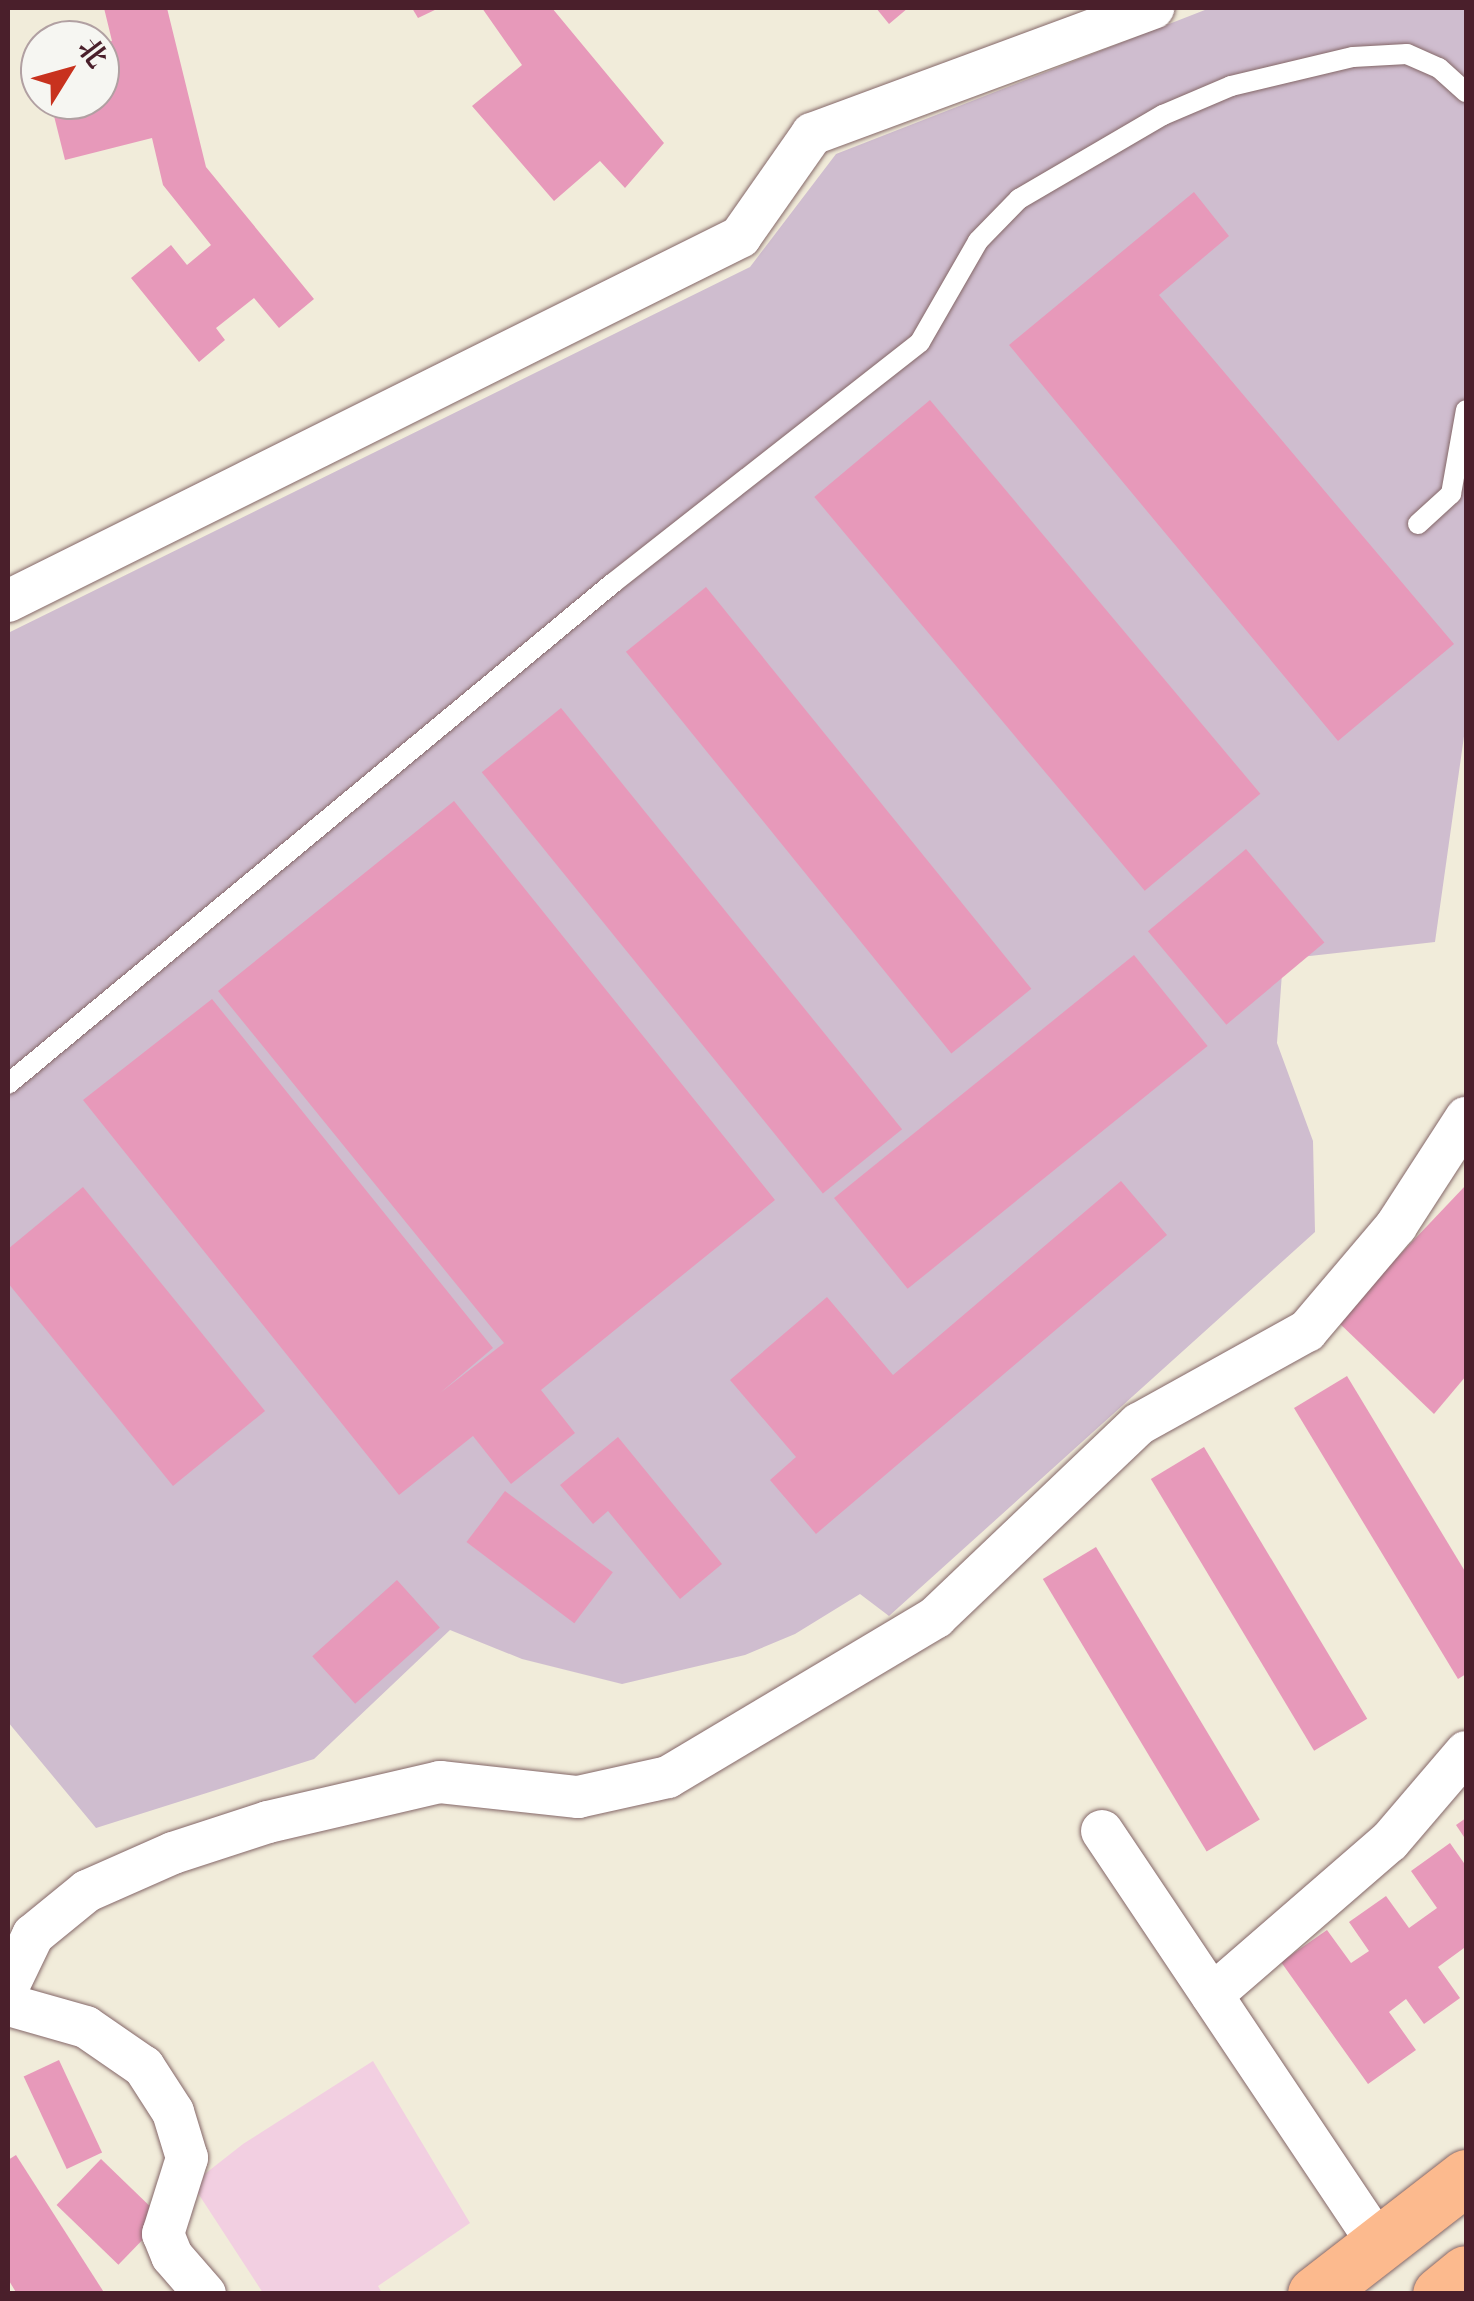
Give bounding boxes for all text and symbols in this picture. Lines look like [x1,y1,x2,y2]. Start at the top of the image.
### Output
north arrow [20,20,120,120]
text: 北 [69,31,116,76]

